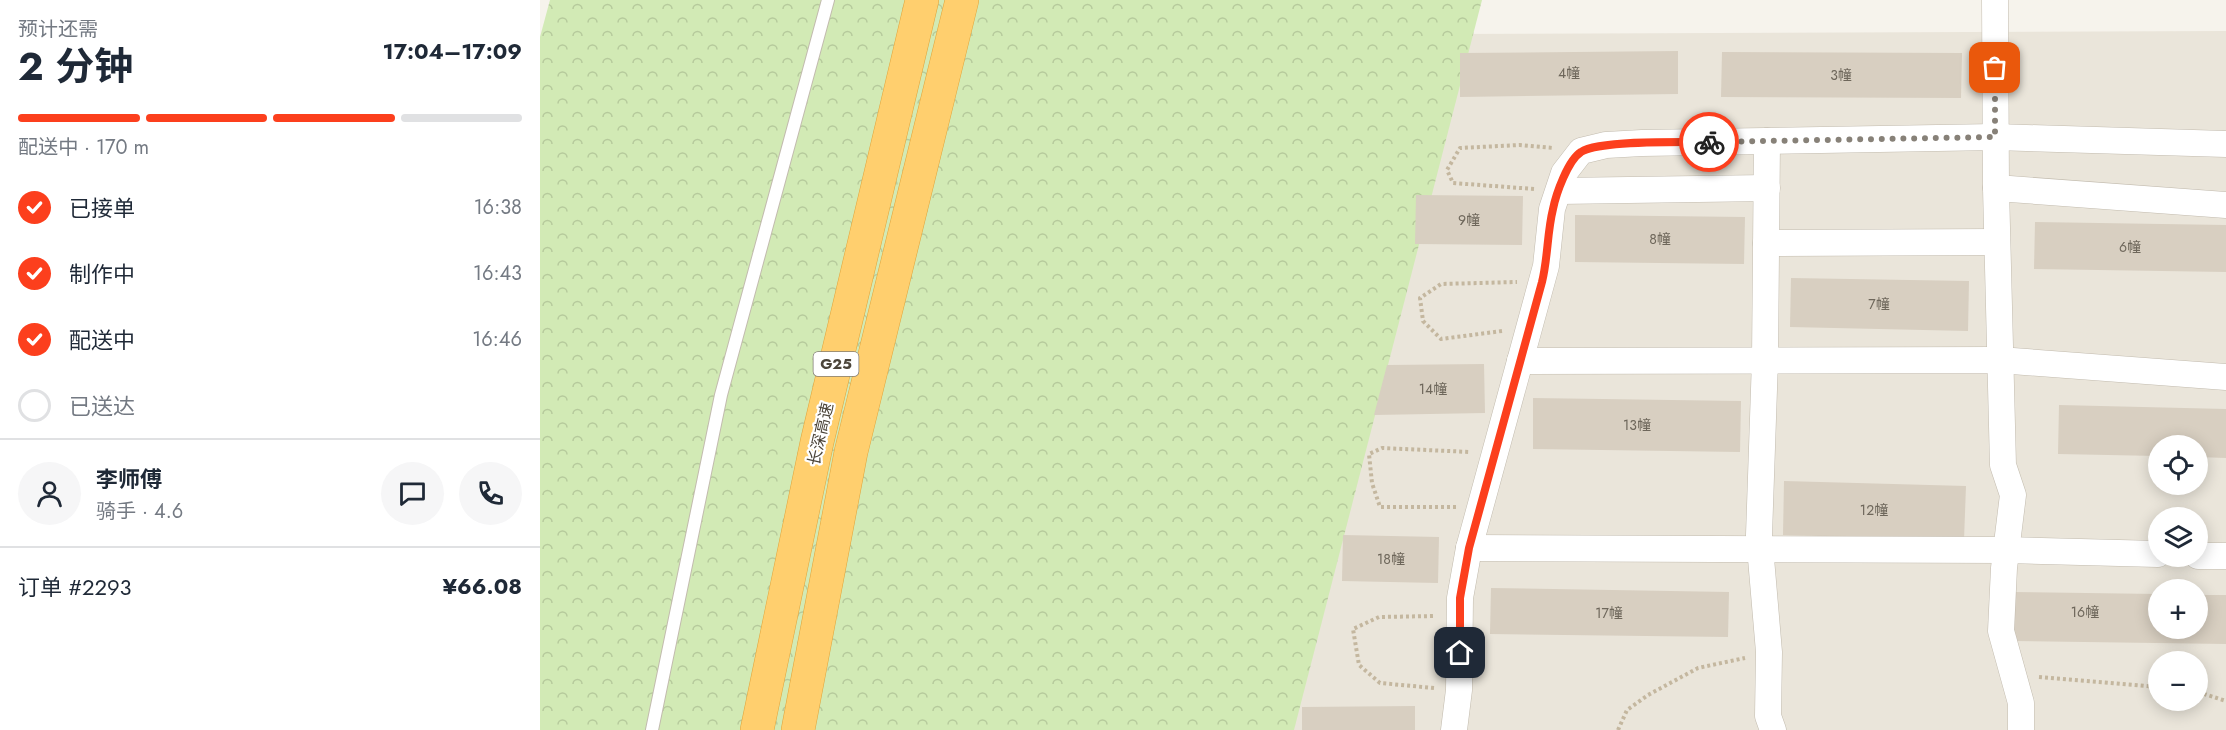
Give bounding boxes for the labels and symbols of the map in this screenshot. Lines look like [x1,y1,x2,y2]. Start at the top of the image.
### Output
pin [1969,42,2020,93]
house number: 4幢 [1558,63,1580,83]
house number: 3幢 [1830,65,1852,85]
courier [1679,112,1739,172]
house number: 9幢 [1458,210,1480,230]
house number: 8幢 [1649,229,1671,249]
house number: 6幢 [2119,237,2141,257]
house number: 7幢 [1868,294,1890,314]
road number: G25 [814,352,858,376]
house number: 14幢 [1419,379,1447,399]
street label: 长深高速 [802,400,839,468]
house number: 13幢 [1623,415,1651,435]
house number: 12幢 [1860,500,1888,520]
house number: 18幢 [1377,549,1405,569]
house number: 16幢 [2071,602,2099,622]
house number: 17幢 [1595,603,1623,623]
pin [1434,627,1485,678]

